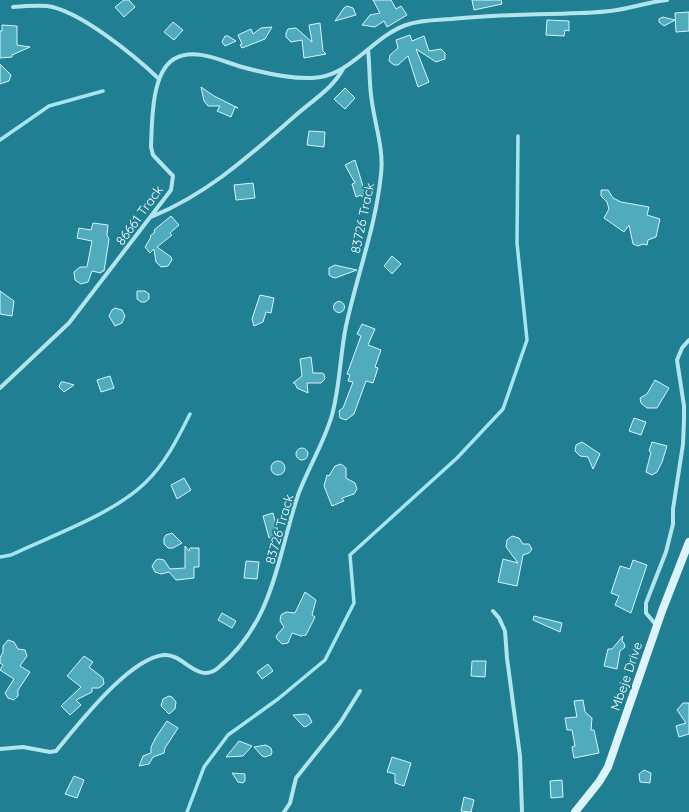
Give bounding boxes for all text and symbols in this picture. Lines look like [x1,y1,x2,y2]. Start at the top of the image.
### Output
street label: 83726 Track [347,181,377,255]
street label: 86661 Track [112,182,166,248]
street label: 83726 Track [261,492,297,566]
street label: Mbeje Drive [607,640,645,712]

